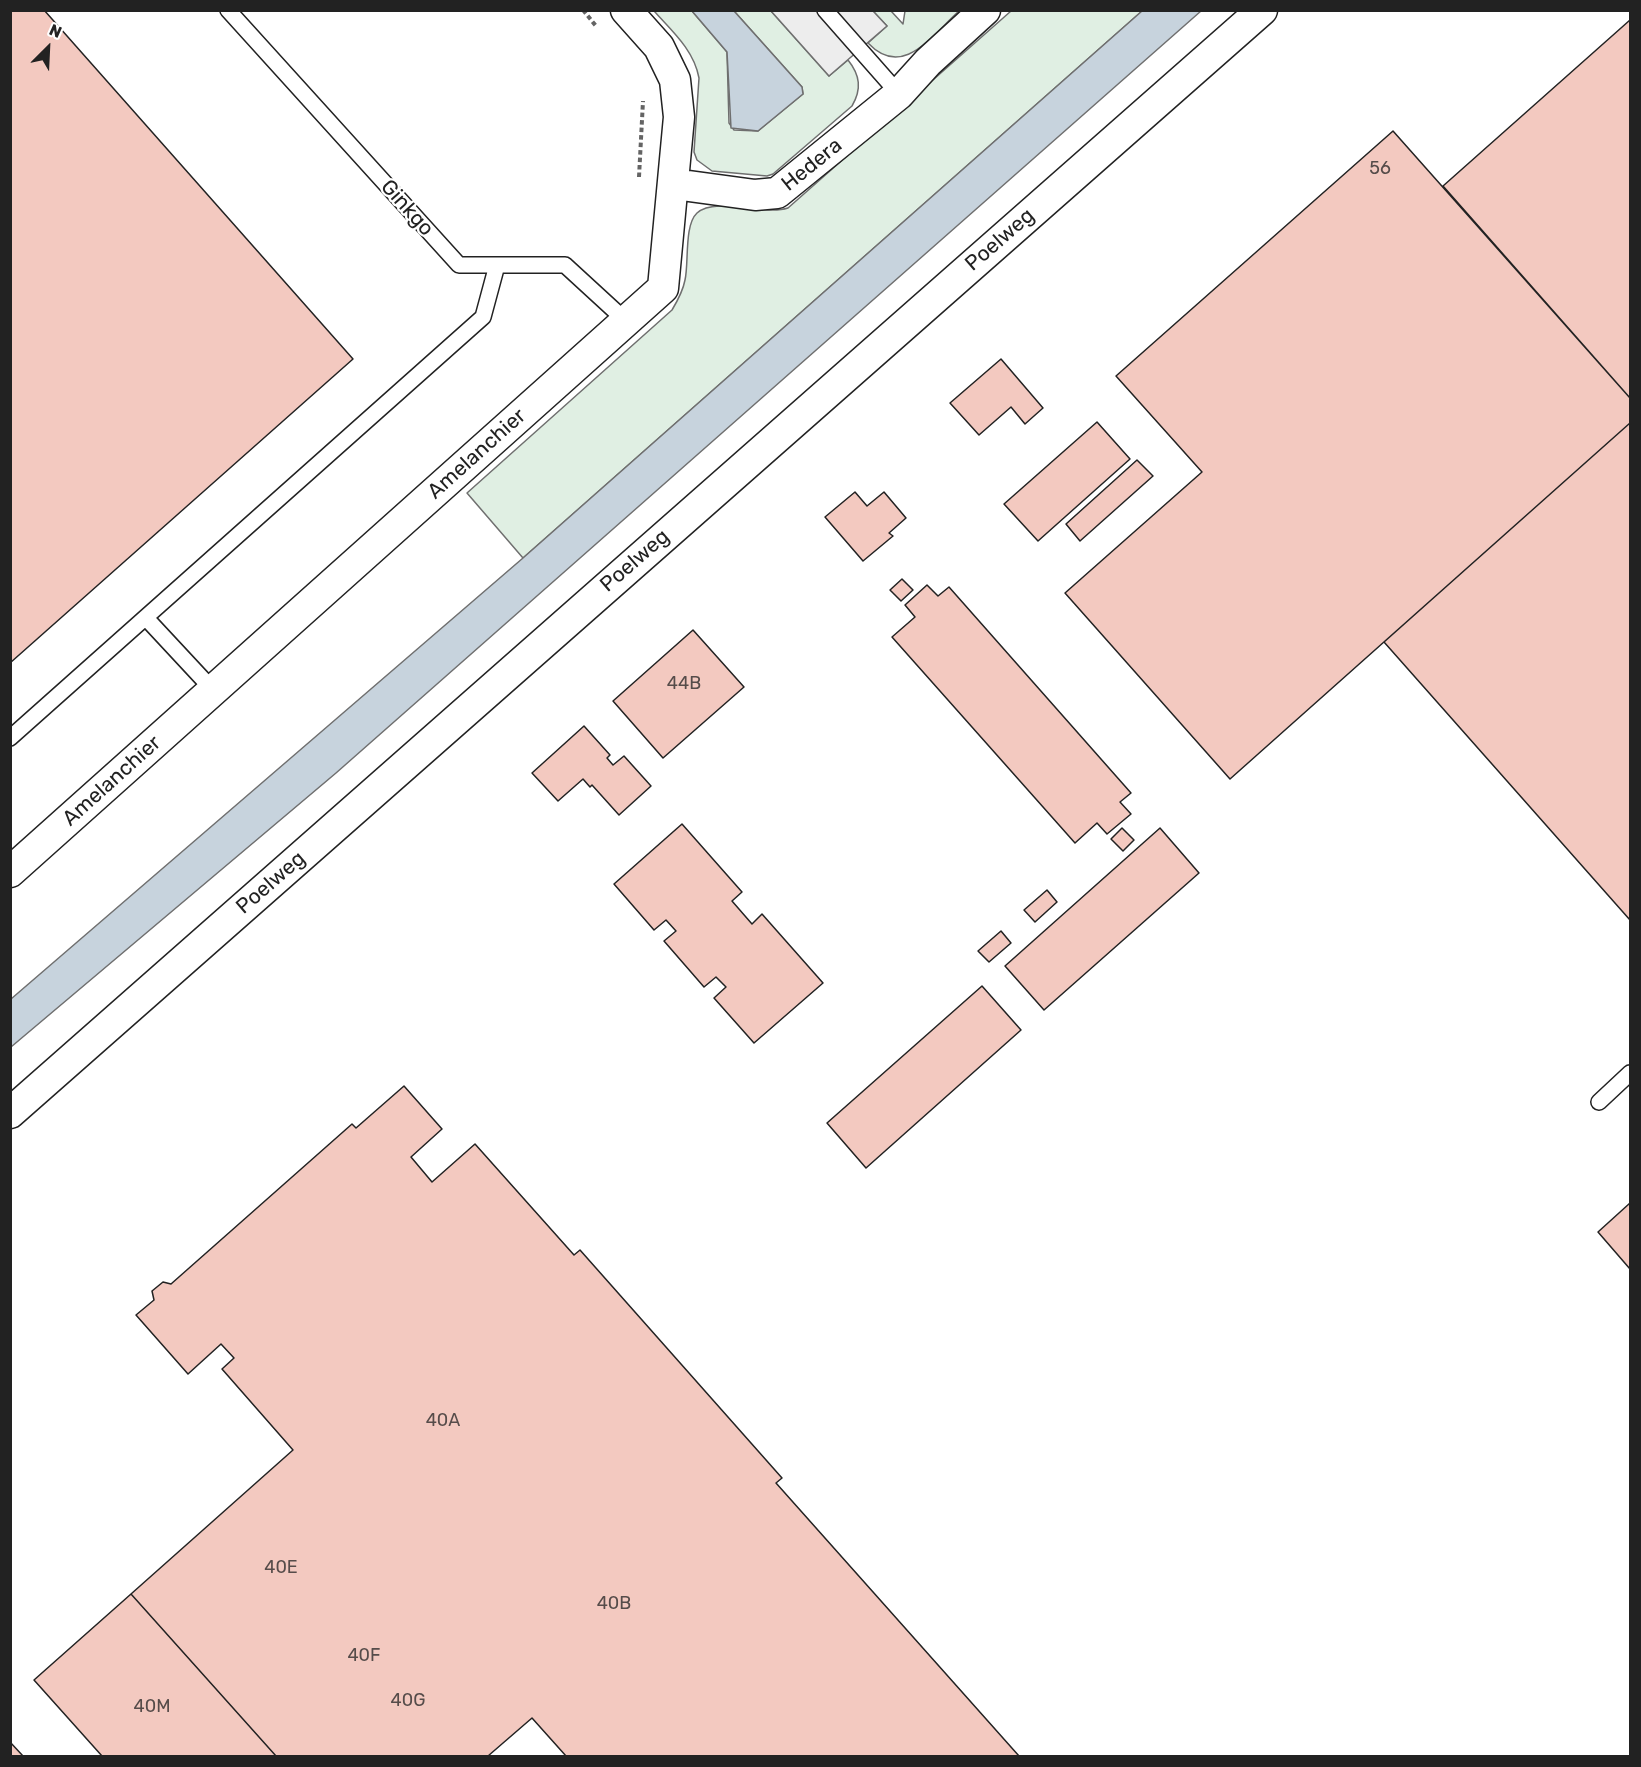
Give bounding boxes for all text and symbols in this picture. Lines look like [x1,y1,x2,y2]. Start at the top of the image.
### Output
north arrow [18,18,78,78]
text: N [46,20,65,42]
street label: Hedera [777,133,847,197]
house number: 56 [1369,158,1391,180]
street label: Ginkgo [375,175,439,241]
street label: Poelweg [960,203,1040,277]
street label: Amelanchier [423,403,531,505]
street label: Poelweg [595,524,675,598]
house number: 44B [667,673,701,695]
street label: Amelanchier [58,730,166,832]
street label: Poelweg [231,846,311,920]
house number: 40A [426,1410,460,1432]
house number: 40E [264,1557,298,1579]
house number: 40B [597,1593,631,1615]
house number: 40F [347,1645,381,1667]
house number: 40G [391,1690,425,1712]
house number: 40M [134,1696,170,1718]

